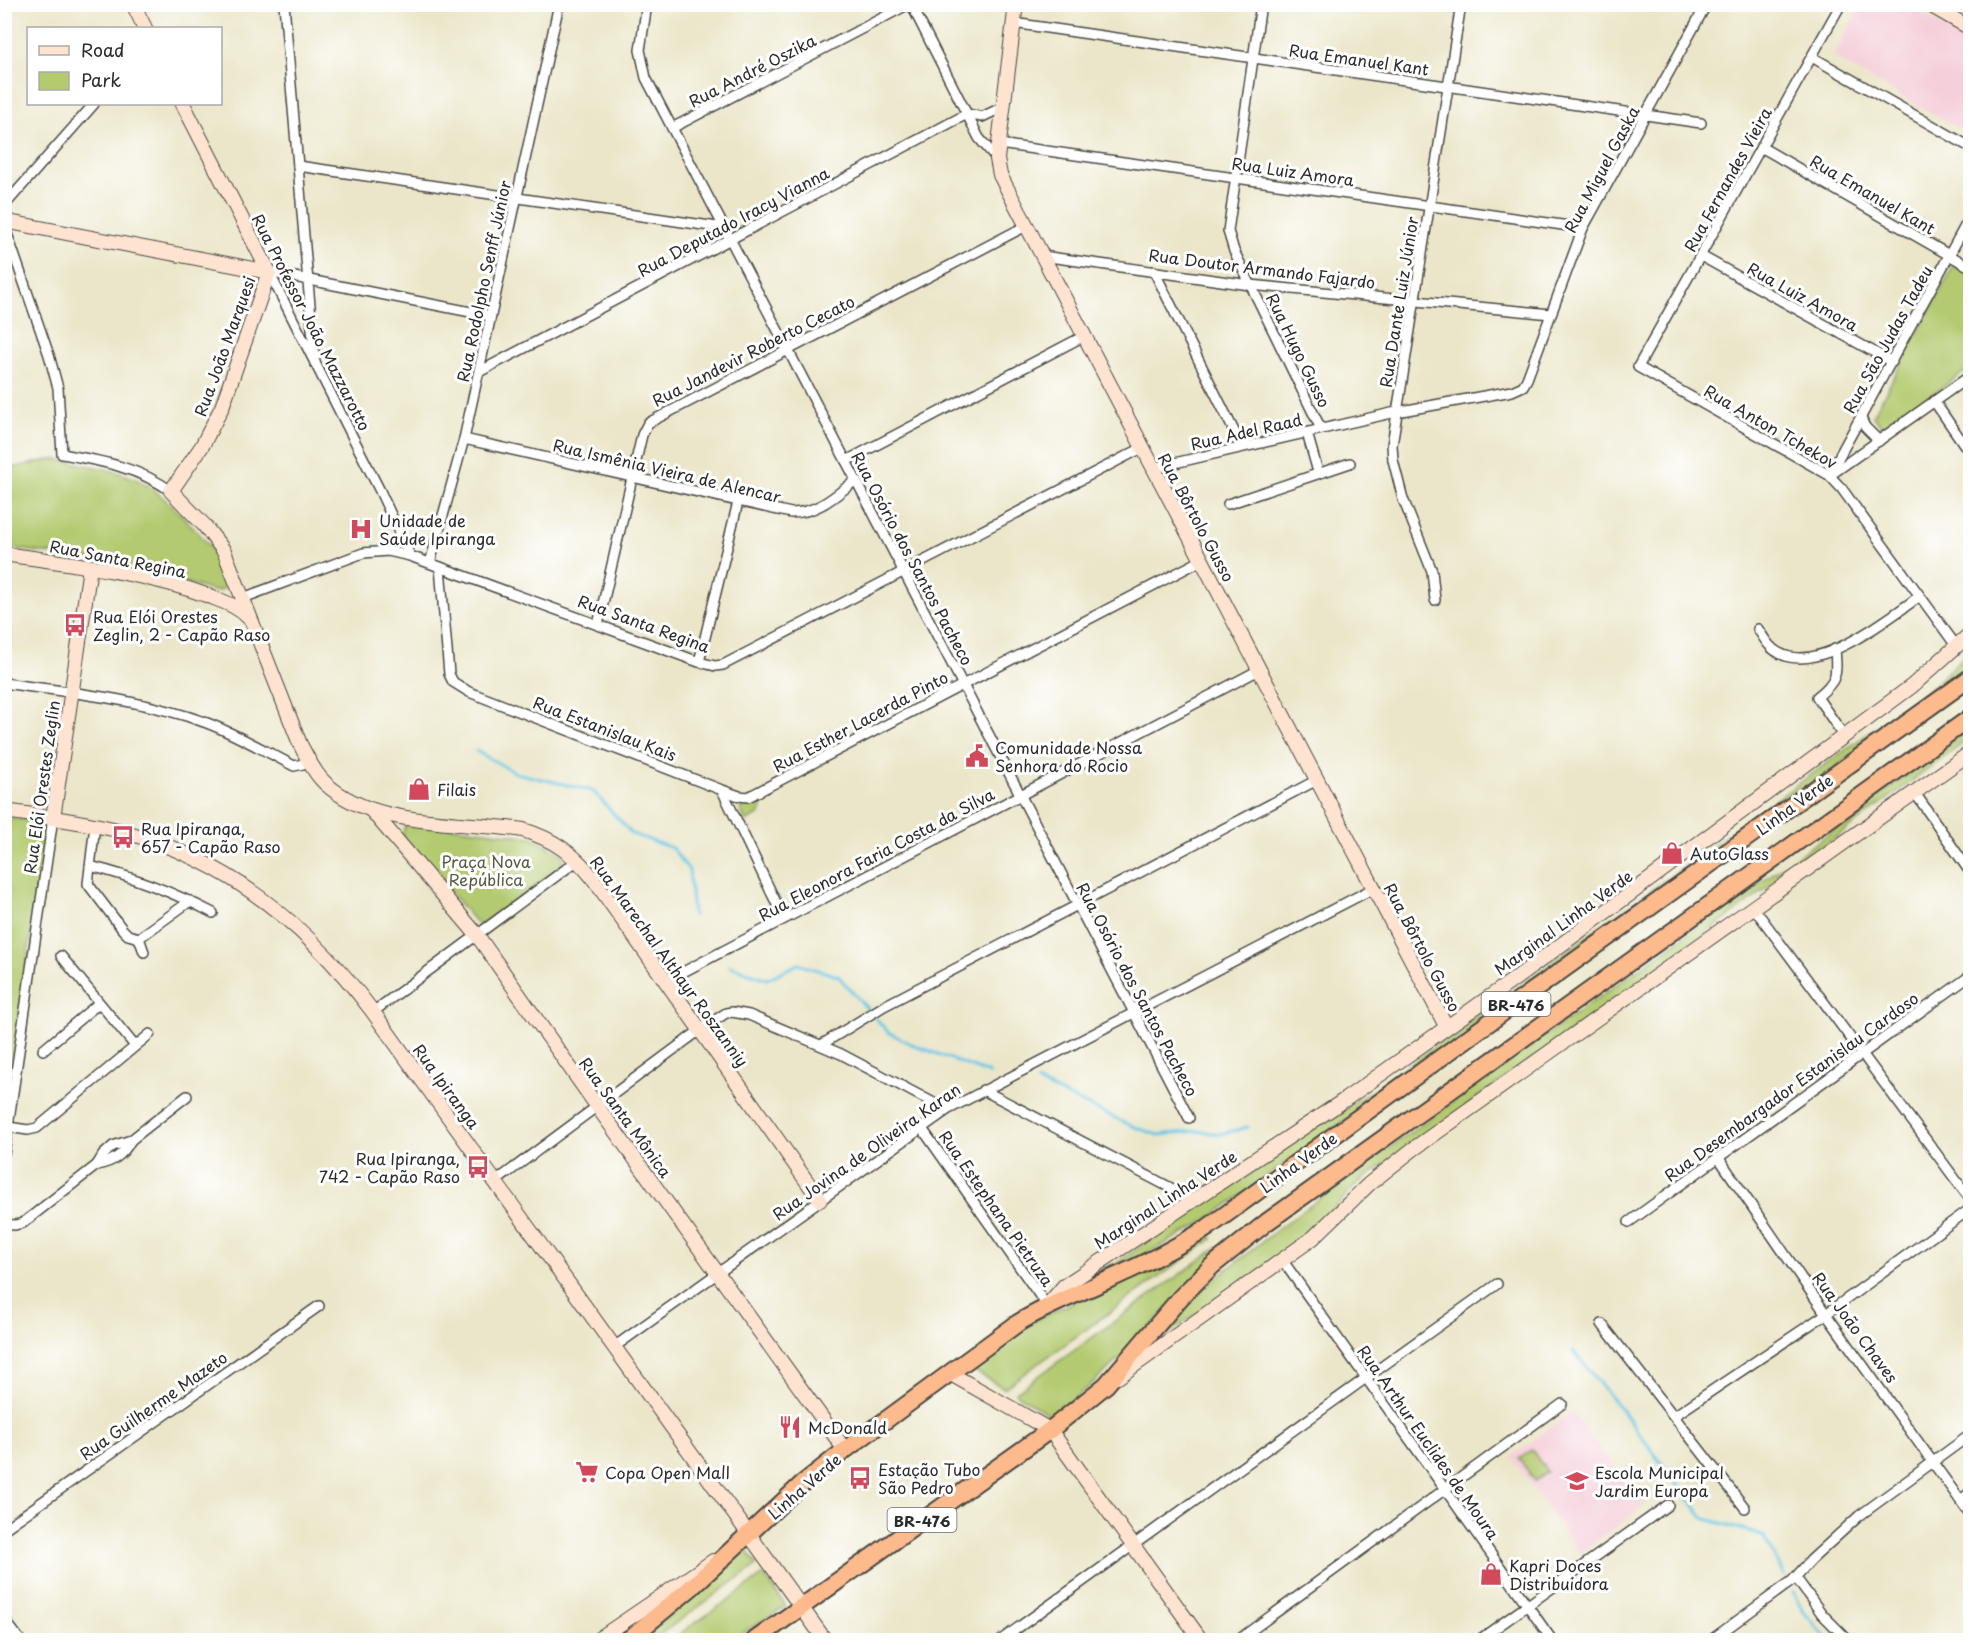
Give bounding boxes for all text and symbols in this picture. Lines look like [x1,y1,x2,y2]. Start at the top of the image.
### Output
legend [27,27,222,105]
street label: Rua André Oszika [684,28,820,112]
text: Road [81,36,125,63]
street label: Rua Emanuel Kant [1288,37,1431,81]
text: Park [81,66,121,93]
street label: Rua Miguel Gaska [1557,101,1645,237]
street label: Rua Fernandes Vieira [1677,102,1777,256]
street label: Rua Emanuel Kant [1806,148,1940,240]
street label: Rua Luiz Amora [1230,151,1356,191]
street label: Rua Deputado Iracy Vianna [633,160,834,282]
street label: Rua Rodolpho Senff Júnior [450,177,516,384]
street label: Rua Professor João Mazzarotto [247,209,377,435]
street label: Rua Dante Luiz Júnior [1373,214,1423,389]
street label: Rua Doutor Armando Fajardo [1147,242,1377,294]
street label: Rua Luiz Amora [1743,256,1863,336]
street label: Rua São Judas Tadeu [1836,261,1938,417]
street label: Rua João Marquesi [187,273,261,419]
street label: Rua Jandevir Roberto Cecato [648,288,858,412]
street label: Rua Hugo Gusso [1261,289,1337,411]
street label: Rua Anton Tchekov [1700,378,1842,474]
street label: Rua Adel Raad [1188,406,1304,455]
street label: Rua Ismênia Vieira de Alencar [551,432,784,508]
street label: Rua Osório dos Santos Pacheco [846,447,980,669]
street label: Rua Bôrtolo Gusso [1153,448,1241,586]
place label: Unidade de Saúde Ipiranga [379,508,495,550]
hospital icon: Unidade de Saúde Ipiranga [348,516,374,542]
street label: Rua Santa Regina [48,533,188,583]
street label: Rua Santa Regina [575,588,713,658]
place label: Rua Elói Orestes Zeglin, 2 - Capão Raso [93,604,270,646]
bus stop icon: Rua Elói Orestes Zeglin, 2 - Capão Raso [62,612,88,638]
street label: Rua Esther Lacerda Pinto [768,664,952,777]
street label: Rua Estanislau Kais [530,690,680,766]
street label: Rua Elói Orestes Zeglin [17,699,65,875]
place label: Comunidade Nossa Senhora do Rocio [995,735,1142,777]
public building icon: Comunidade Nossa Senhora do Rocio [964,743,990,769]
street label: Linha Verde [1750,768,1838,840]
shop icon: Filais [406,776,432,802]
place label: Filais [437,777,476,801]
street label: Rua Eleonora Faria Costa da Silva [754,781,998,927]
place label: Rua Ipiranga, 657 - Capão Raso [141,816,281,858]
bus stop icon: Rua Ipiranga, 657 - Capão Raso [110,824,136,850]
shop icon: AutoGlass [1659,840,1685,866]
place label: AutoGlass [1690,841,1769,865]
park label: Praça Nova República [441,849,531,891]
street label: Rua Marechal Althayr Roszanniy [585,851,755,1071]
street label: Marginal Linha Verde [1489,864,1637,980]
street label: Rua Osório dos Santos Pacheco [1071,878,1205,1100]
street label: Rua Bôrtolo Gusso [1379,878,1467,1016]
street label: Rua Desembargador Estanislau Cardoso [1659,985,1923,1187]
road number: BR-476 [1482,992,1550,1016]
street label: Rua Ipiranga [408,1038,487,1134]
street label: Rua Santa Mônica [574,1052,678,1183]
street label: Rua Jovina de Oliveira Karan [767,1077,965,1225]
street label: Rua Estephana Pietruza [934,1125,1060,1291]
street label: Linha Verde [1254,1126,1342,1198]
street label: Marginal Linha Verde [1089,1144,1241,1254]
place label: Rua Ipiranga, 742 - Capão Raso [319,1146,460,1188]
bus stop icon: Rua Ipiranga, 742 - Capão Raso [465,1154,491,1180]
street label: Rua João Chaves [1807,1267,1905,1387]
street label: Rua Arthur Euclides de Moura [1353,1340,1506,1544]
street label: Rua Guilherme Mazeto [74,1345,232,1465]
restaurant icon: McDonald [777,1414,803,1440]
place label: McDonald [808,1415,887,1439]
street label: Linha Verde [762,1447,846,1525]
place label: Estação Tubo São Pedro [878,1457,980,1499]
supermarket icon: Copa Open Mall [574,1459,600,1485]
place label: Copa Open Mall [605,1460,730,1484]
place label: Escola Municipal Jardim Europa [1595,1460,1724,1502]
bus stop icon: Estação Tubo São Pedro [847,1465,873,1491]
school or university icon: Escola Municipal Jardim Europa [1564,1468,1590,1494]
road number: BR-476 [888,1508,956,1532]
place label: Kapri Doces Distribuidora [1509,1553,1609,1595]
shop icon: Kapri Doces Distribuidora [1478,1561,1504,1587]

